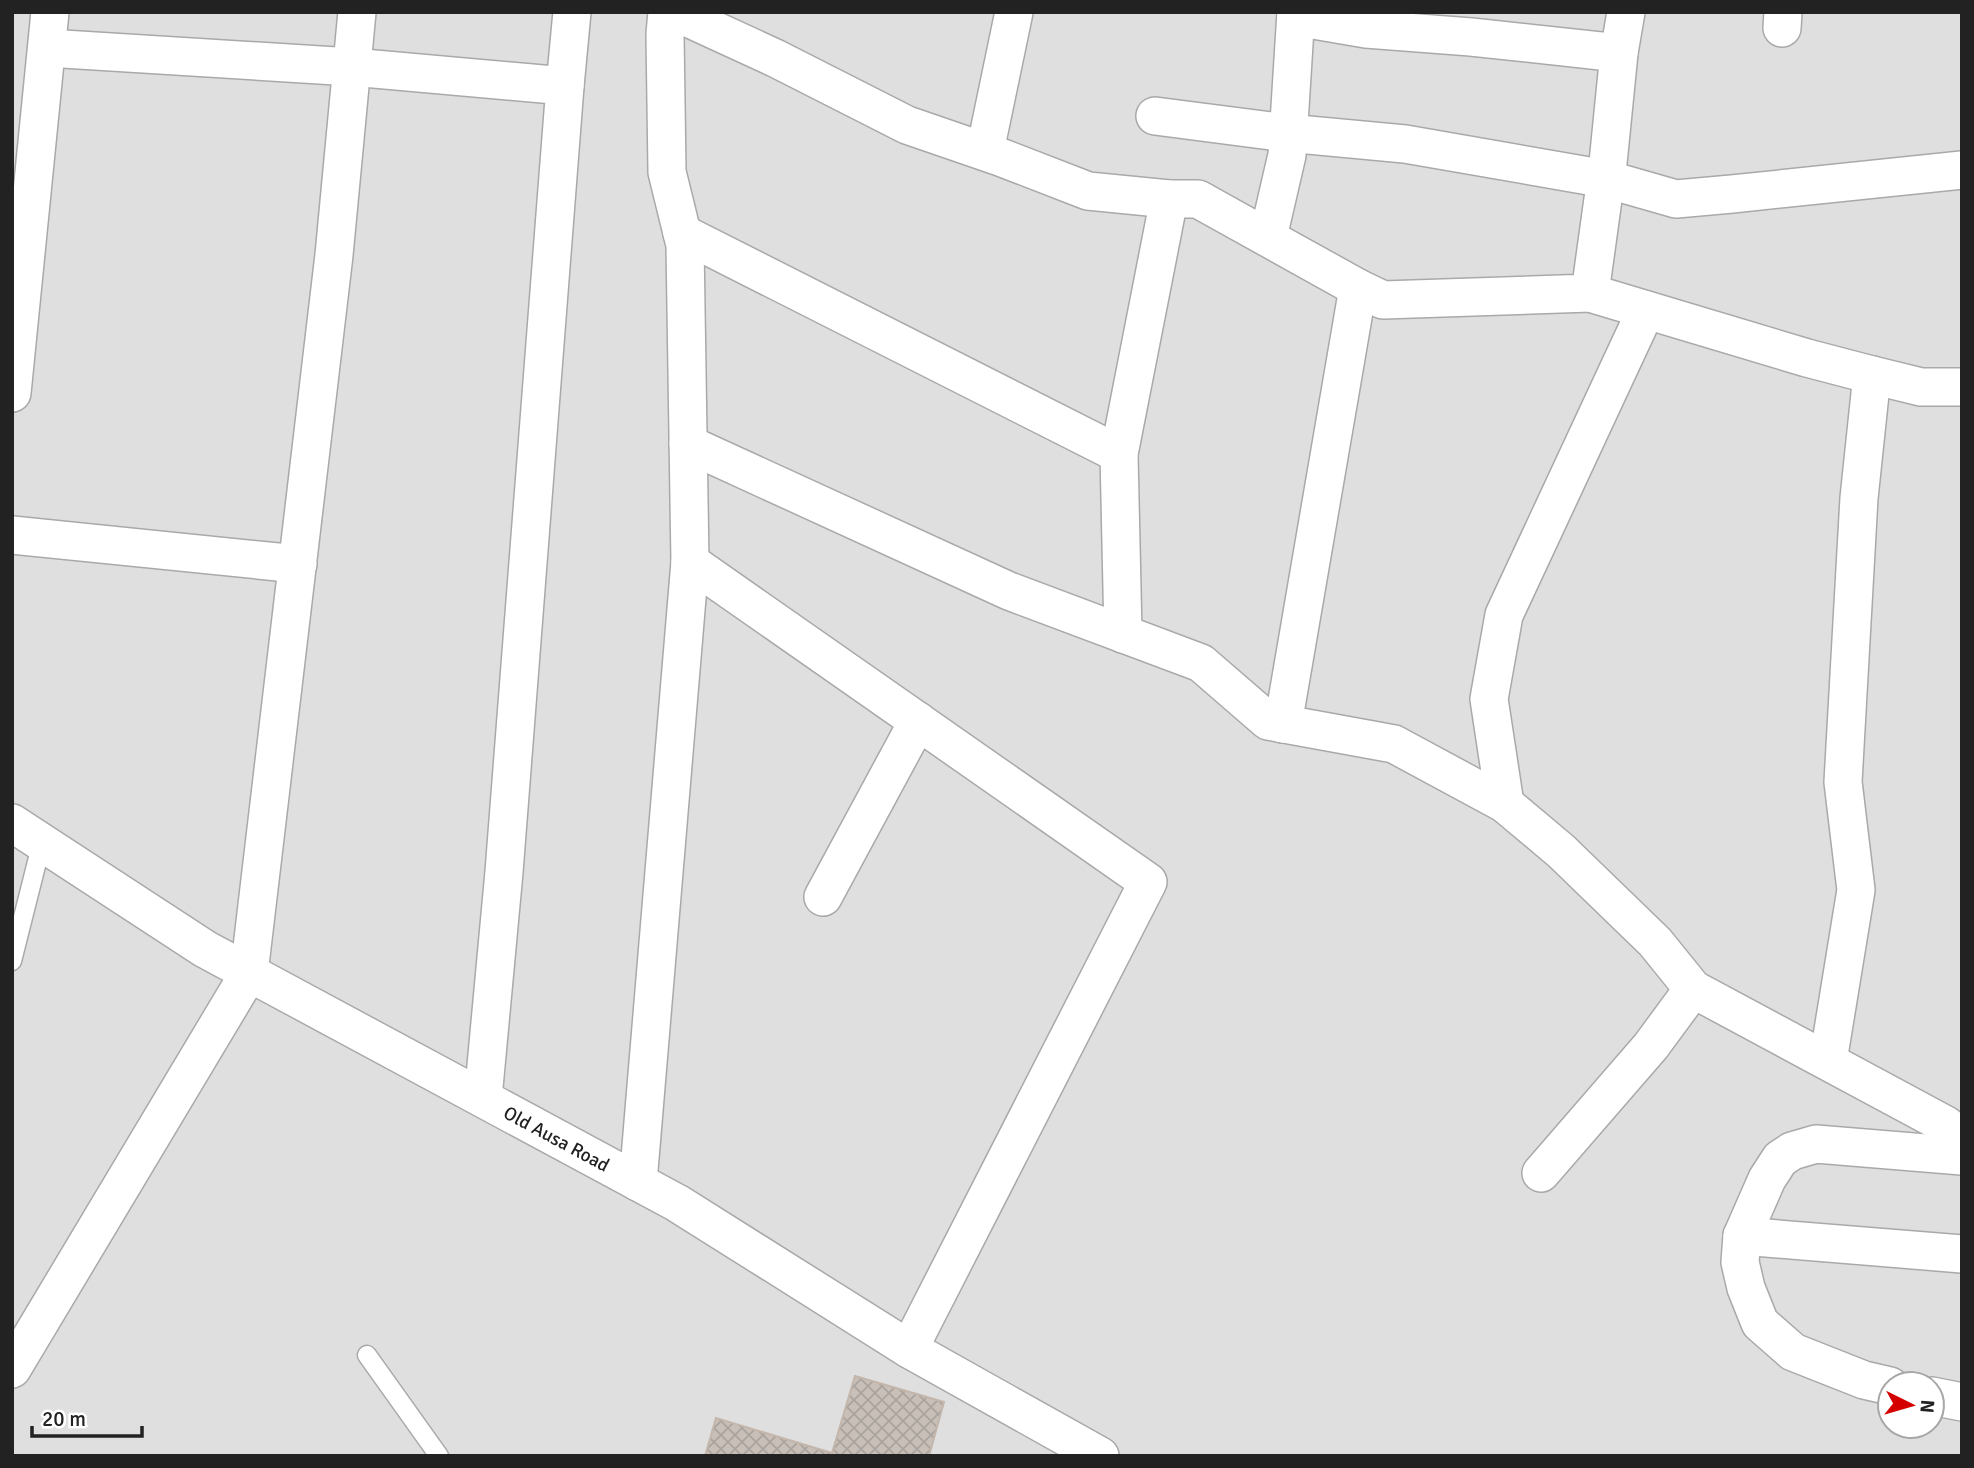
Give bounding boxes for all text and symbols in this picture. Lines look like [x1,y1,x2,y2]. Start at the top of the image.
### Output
street label: Old Ausa Road [499,1101,614,1177]
north arrow [1876,1370,1946,1440]
scale bar [32,1394,142,1438]
text: N [1914,1399,1939,1414]
text: 20 m [42,1406,86,1432]

